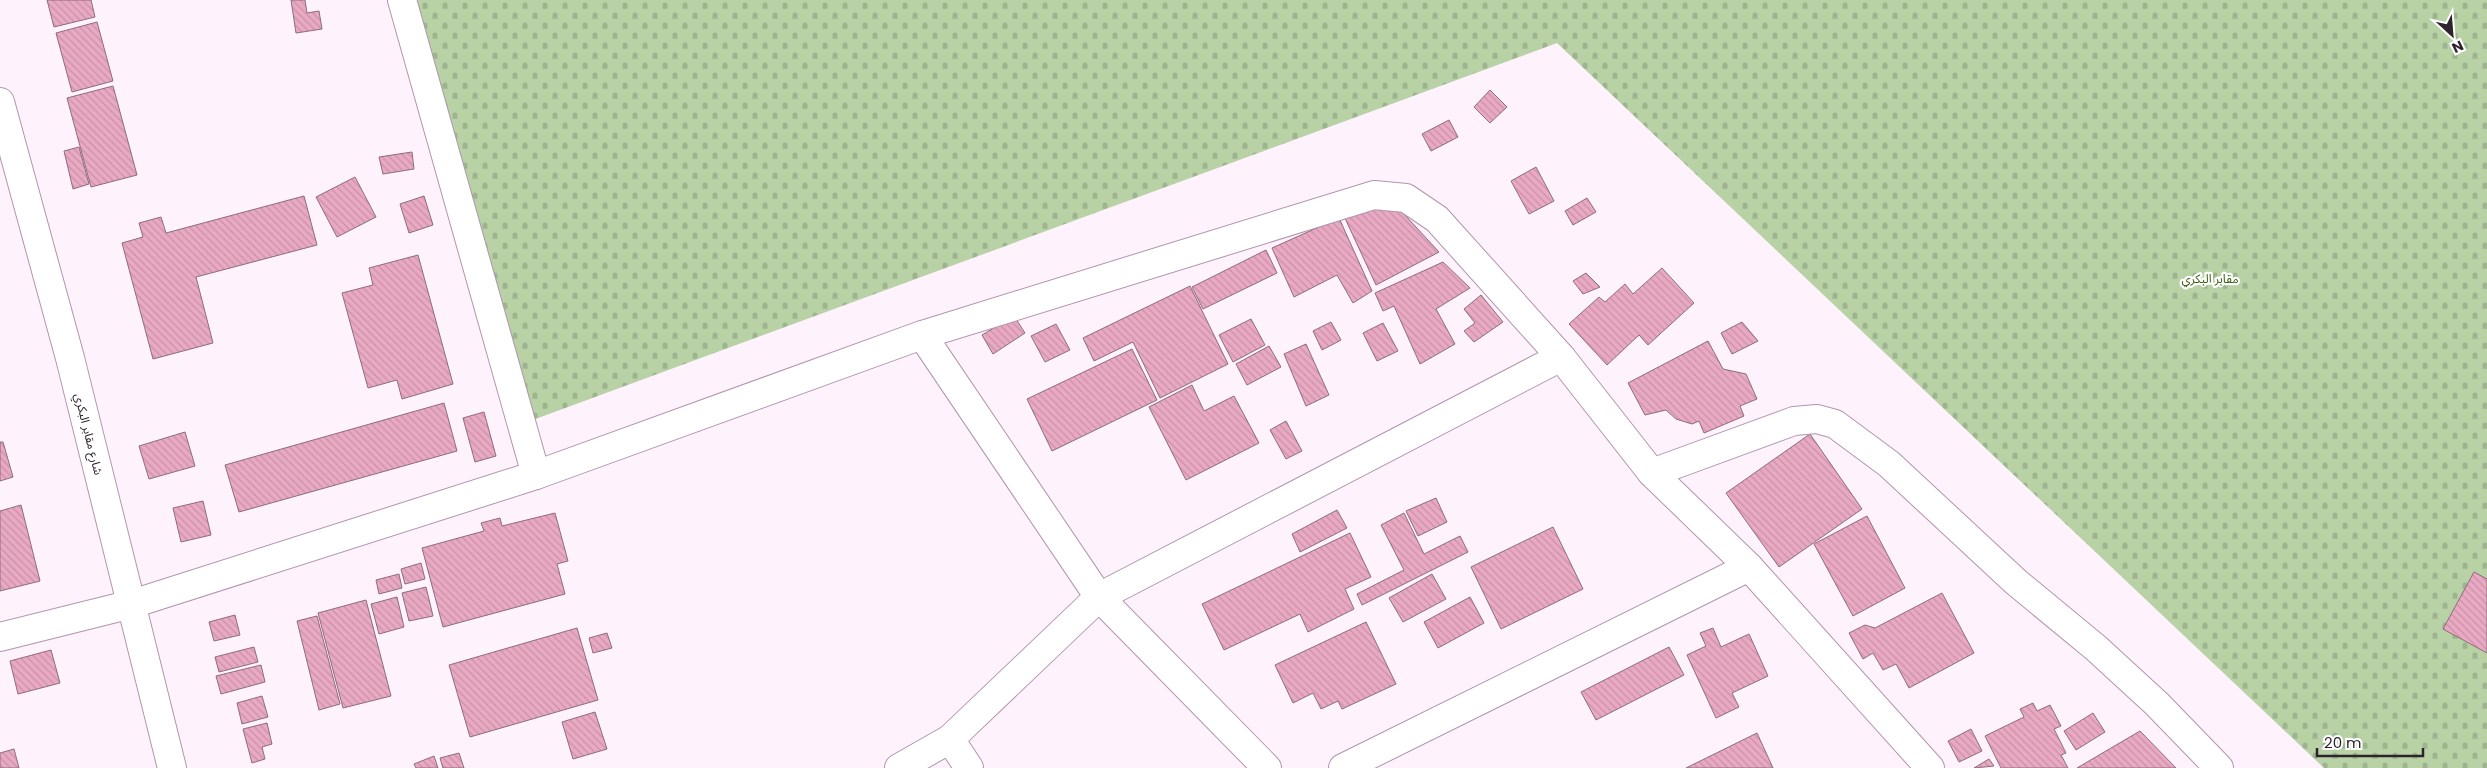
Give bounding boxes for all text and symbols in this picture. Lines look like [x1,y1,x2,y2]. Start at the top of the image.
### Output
north arrow [2427,10,2477,60]
text: N [2449,35,2467,58]
park label: مقابر البكري [2182,270,2238,288]
street label: شارع مقابر البكري [69,391,107,477]
scale bar [2317,726,2423,758]
text: 20 m [2324,732,2362,753]

